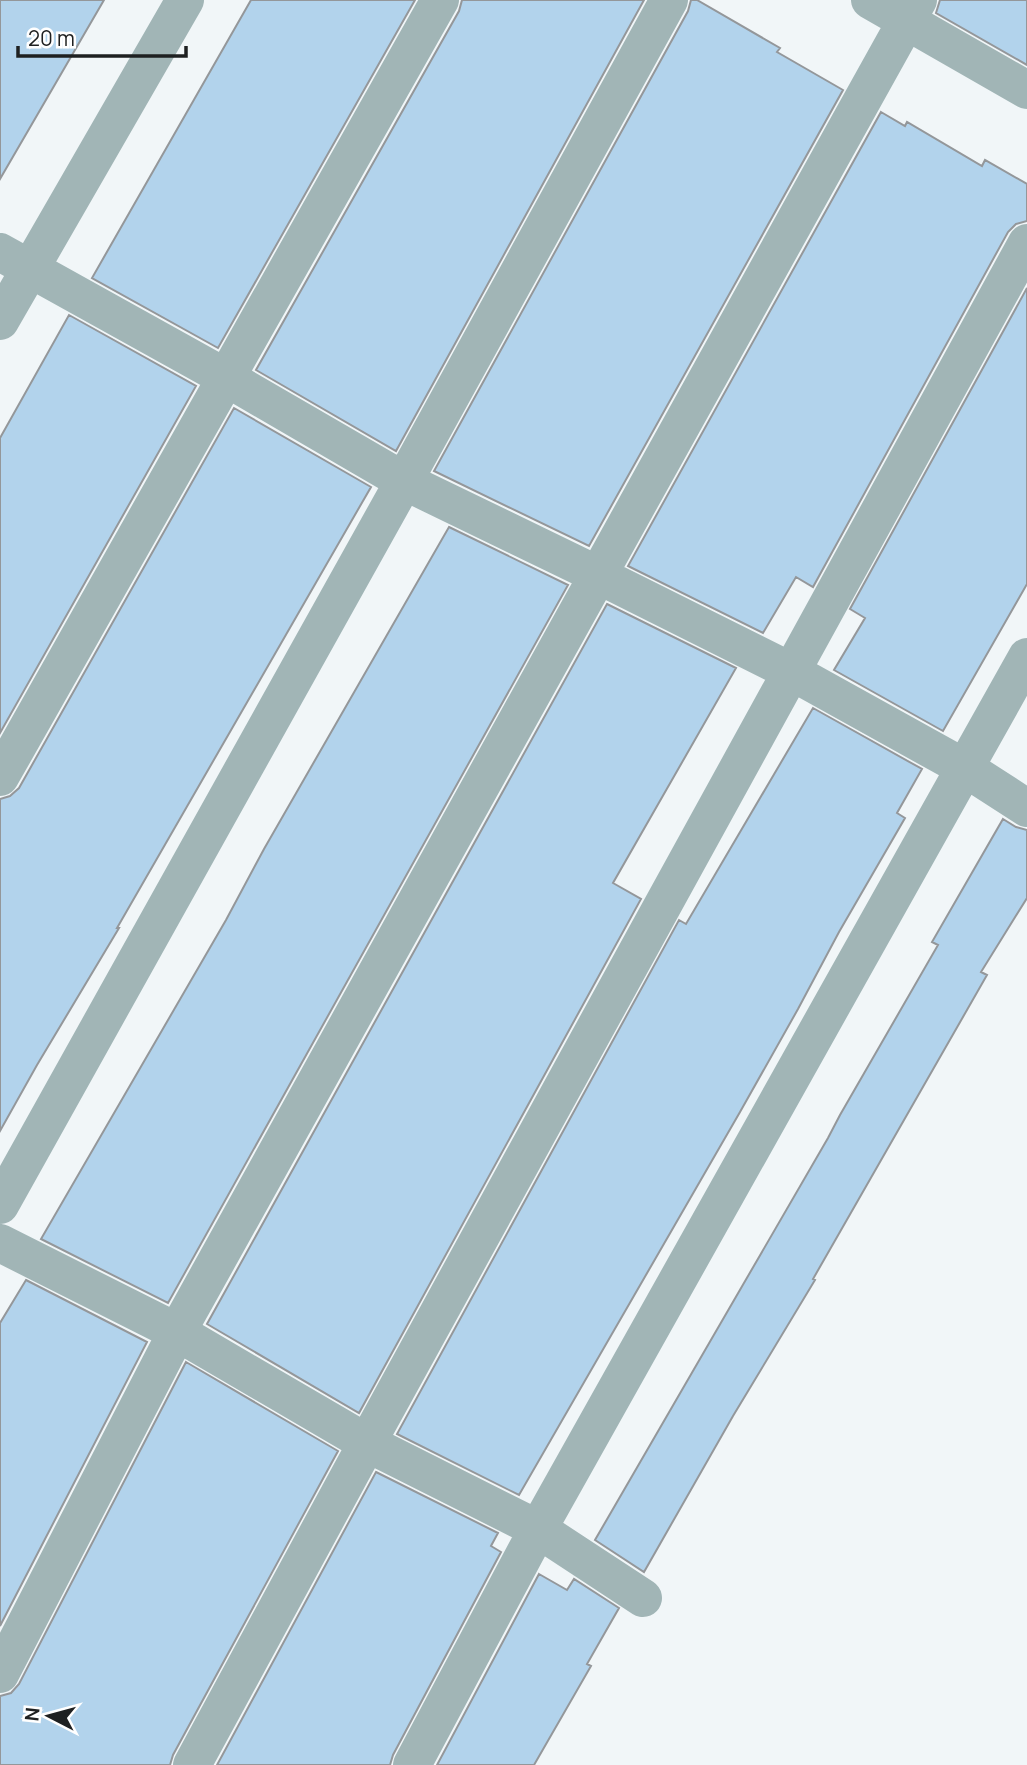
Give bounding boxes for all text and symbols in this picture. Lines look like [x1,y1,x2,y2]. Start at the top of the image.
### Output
scale bar [18,14,186,58]
text: 20 m [28,24,75,52]
north arrow [14,1681,84,1751]
text: N [18,1706,46,1722]

